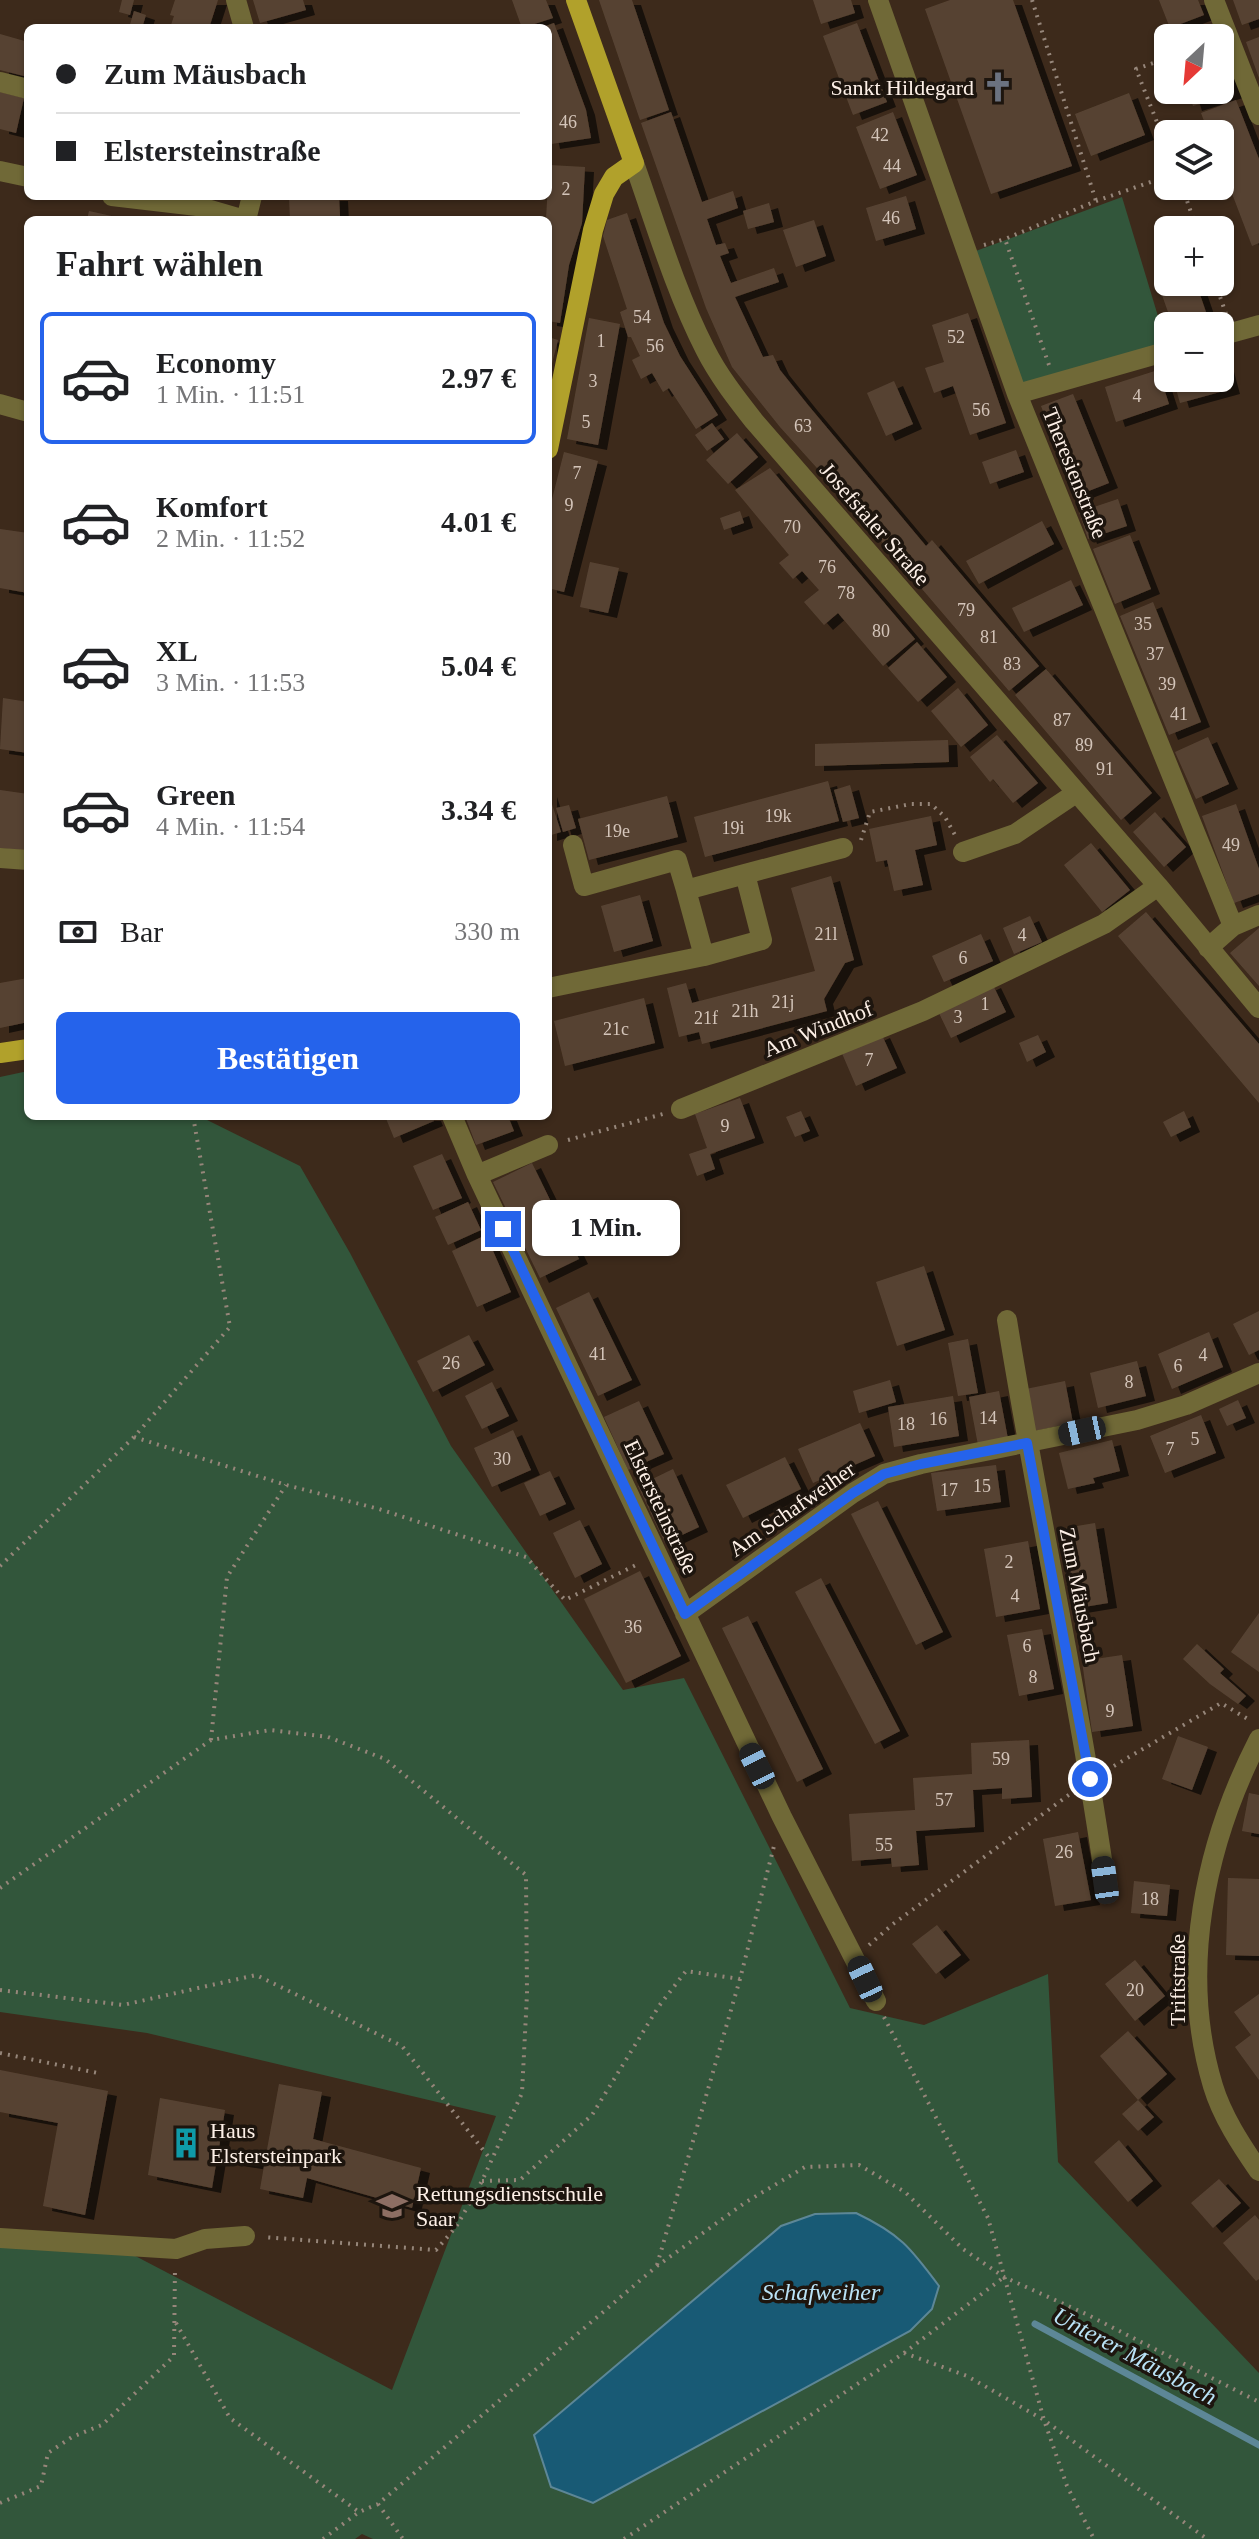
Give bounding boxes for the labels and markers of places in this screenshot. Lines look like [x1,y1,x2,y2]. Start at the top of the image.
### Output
church icon: Sankt Hildegard [981,70,1015,104]
place label: Sankt Hildegard [830,75,974,100]
place label: Haus Elstersteinpark [210,2118,342,2168]
building icon: Haus Elstersteinpark [169,2126,203,2160]
place label: Rettungsdienstschule Saar [416,2181,603,2231]
school or university icon: Rettungsdienstschule Saar [375,2189,409,2223]

